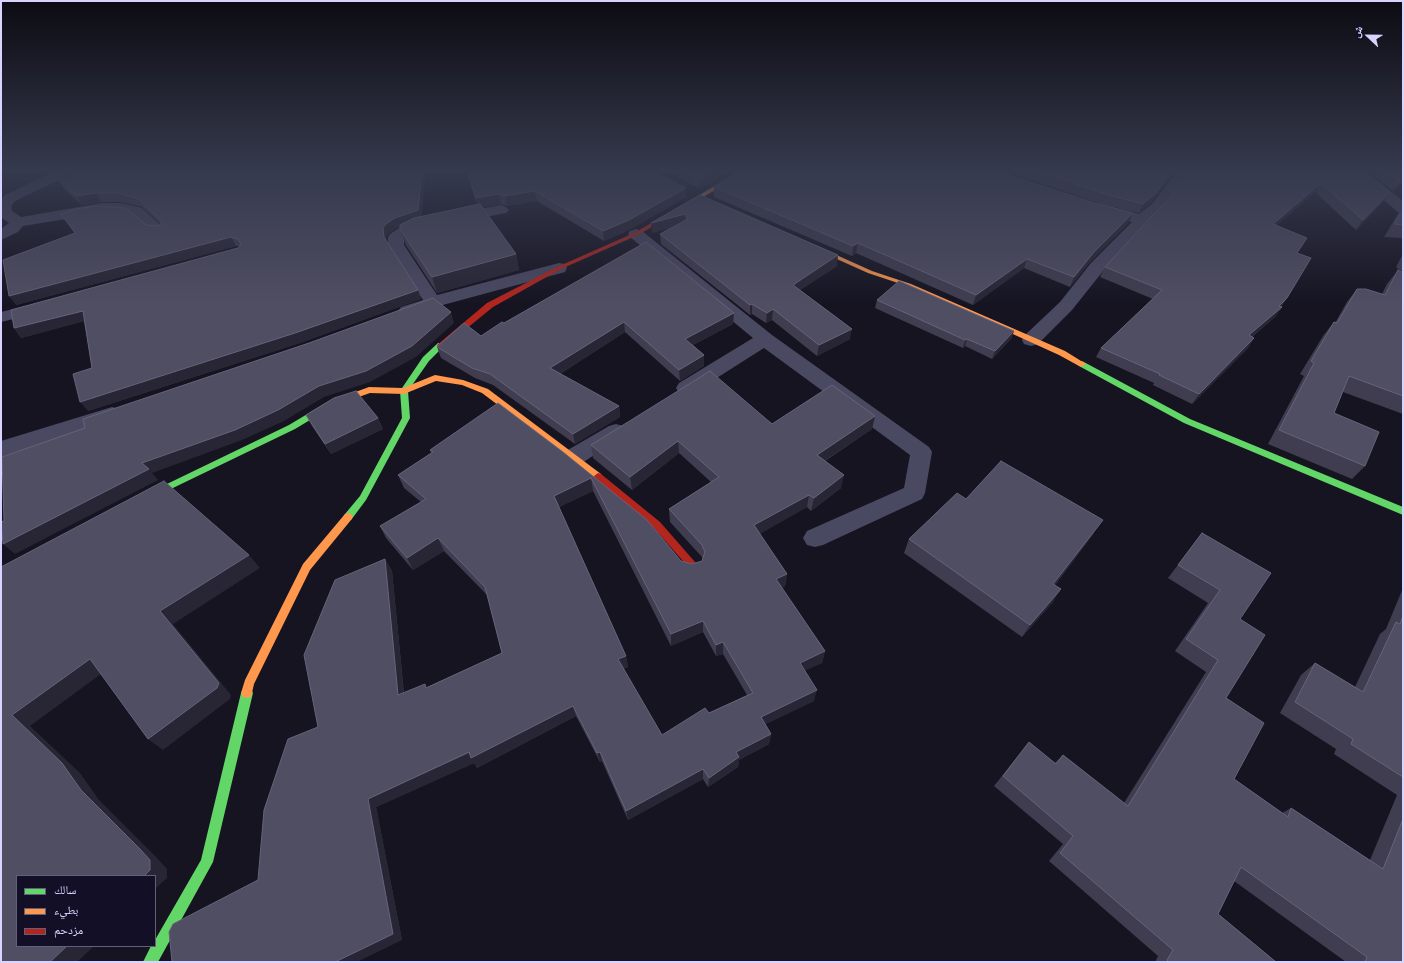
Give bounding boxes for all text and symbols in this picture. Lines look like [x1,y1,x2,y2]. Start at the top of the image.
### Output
north arrow [1348,16,1388,56]
text: ش [1349,24,1365,39]
legend [16,875,156,947]
text: سالك [54,883,76,896]
text: بطيء [54,903,78,916]
text: مزدحم [54,923,83,936]

